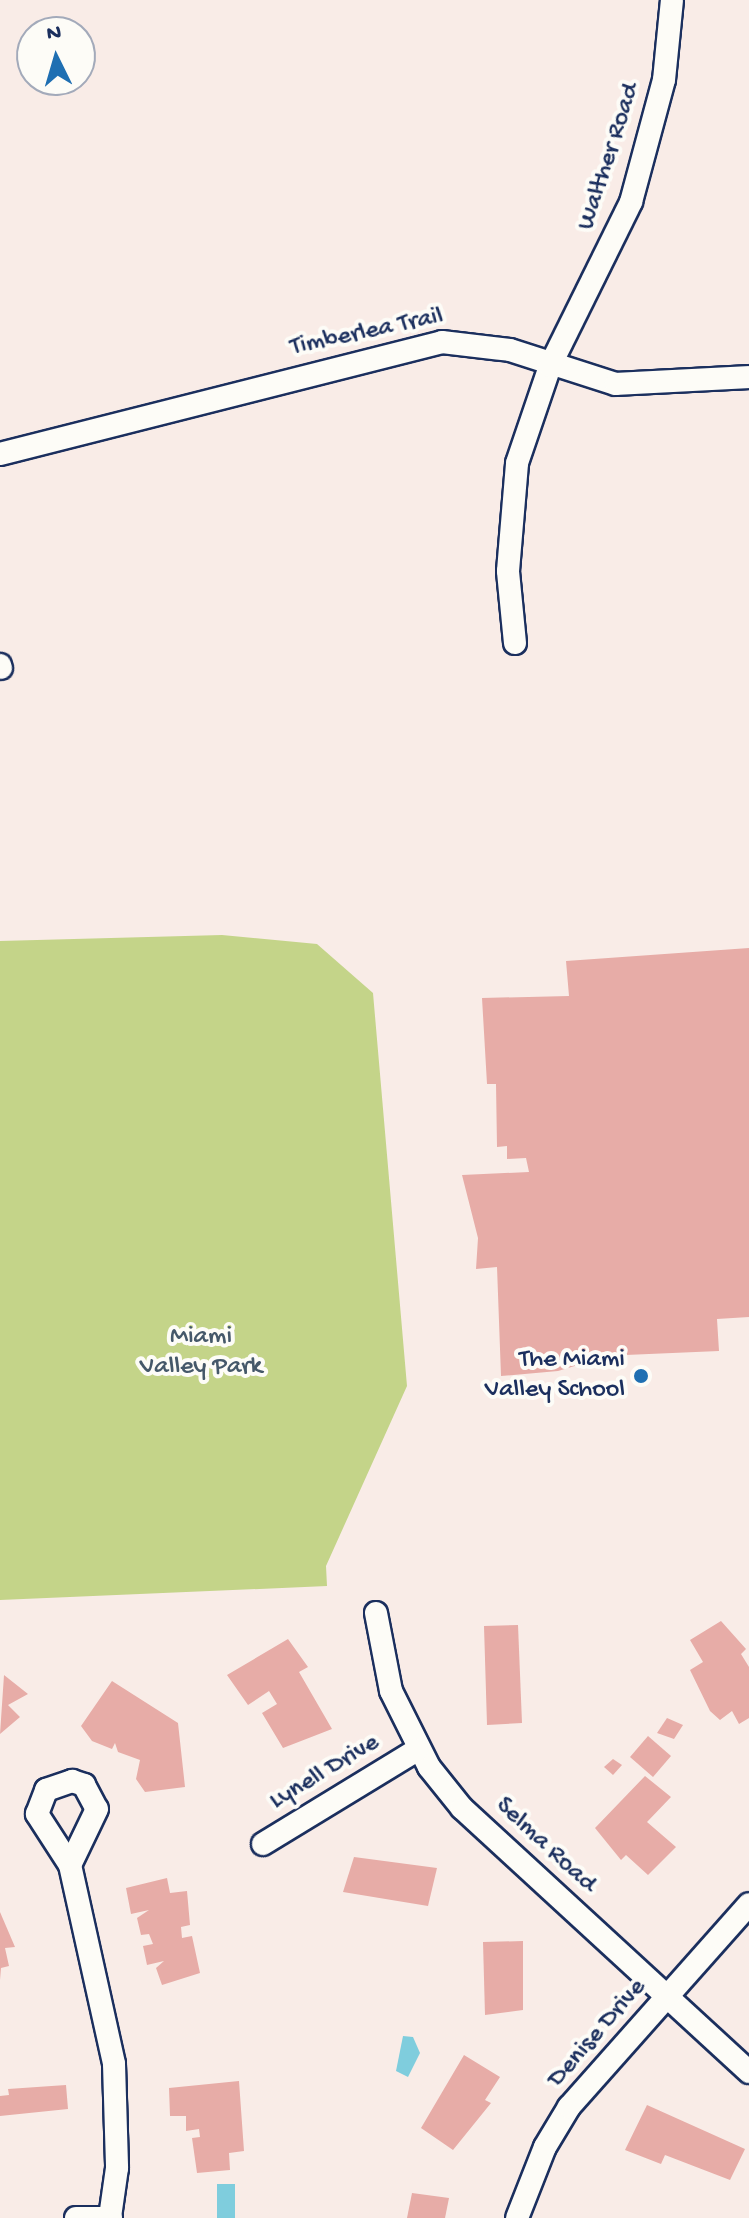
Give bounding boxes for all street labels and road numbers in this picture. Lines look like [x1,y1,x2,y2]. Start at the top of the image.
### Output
street label: Walther Road [572,80,648,234]
street label: Timberlea Trail [288,302,446,364]
street label: Lynell Drive [265,1728,385,1818]
street label: Selma Road [488,1791,602,1901]
street label: Denise Drive [542,1973,654,2095]

